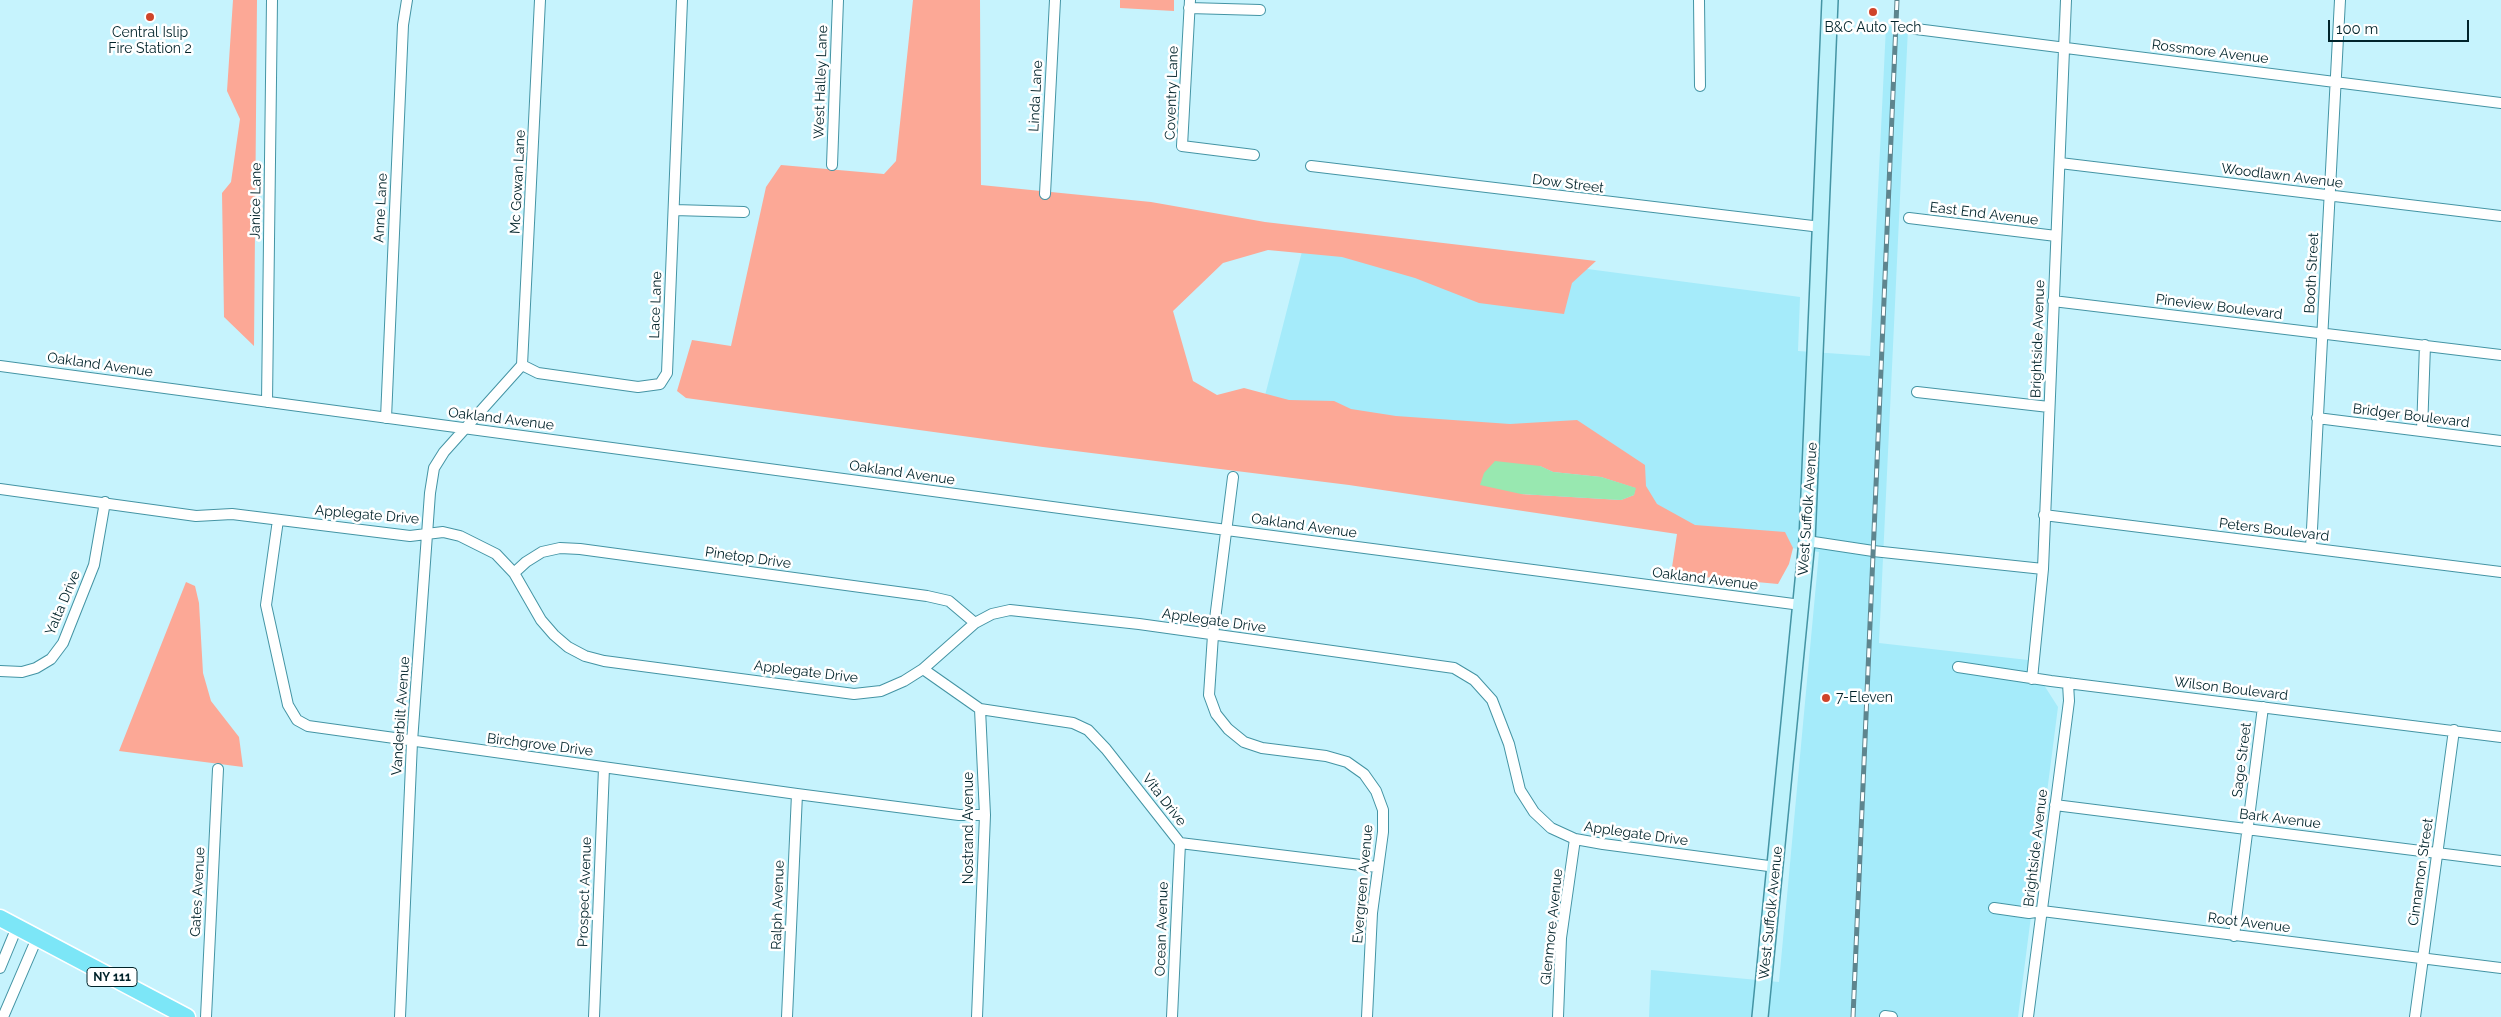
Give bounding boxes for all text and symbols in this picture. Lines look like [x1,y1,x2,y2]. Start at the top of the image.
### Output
marker: B&C Auto Tech [1867,6,1879,18]
scale bar [2331,10,2472,42]
marker: Central Islip Fire Station 2 [144,11,156,23]
place label: B&C Auto Tech [1825,20,1921,36]
text: 100 m [2336,20,2378,38]
place label: Central Islip Fire Station 2 [108,25,192,58]
street label: West Halley Lane [811,25,831,139]
street label: Rossmore Avenue [2151,36,2269,68]
street label: Coventry Lane [1162,46,1182,140]
street label: Linda Lane [1026,60,1046,132]
street label: Mc Gowan Lane [507,130,529,234]
street label: Woodlawn Avenue [2220,160,2344,192]
street label: Janice Lane [247,162,265,240]
street label: Dow Street [1531,171,1605,197]
street label: Anne Lane [371,173,391,243]
street label: East End Avenue [1929,199,2039,229]
street label: Booth Street [2301,232,2323,314]
street label: Lace Lane [646,271,666,339]
street label: Brightside Avenue [2028,280,2048,398]
street label: Pineview Boulevard [2155,291,2283,323]
street label: Oakland Avenue [46,349,154,381]
street label: Bridger Boulevard [2352,401,2470,431]
street label: Oakland Avenue [447,404,555,434]
street label: West Suffolk Avenue [1795,442,1821,576]
street label: Oakland Avenue [848,457,956,489]
street label: Applegate Drive [314,502,420,528]
street label: Oakland Avenue [1250,510,1358,542]
street label: Peters Boulevard [2218,515,2330,545]
street label: Pinetop Drive [704,544,792,572]
street label: Oakland Avenue [1651,564,1759,594]
street label: Yalta Drive [42,568,84,638]
street label: Applegate Drive [1161,605,1267,637]
street label: Vanderbilt Avenue [388,656,414,776]
street label: Applegate Drive [753,657,859,687]
street label: Wilson Boulevard [2173,674,2289,704]
place label: 7-Eleven [1836,690,1893,706]
marker: 7-Eleven [1820,692,1832,704]
street label: Sage Street [2229,722,2255,798]
street label: Birchgrove Drive [486,730,594,760]
street label: Vita Drive [1138,770,1190,830]
street label: Nostrand Avenue [961,772,977,884]
street label: Brightside Avenue [2020,788,2052,908]
street label: Bark Avenue [2238,806,2322,832]
street label: Cinnamon Street [2405,817,2437,927]
street label: Applegate Drive [1583,818,1689,850]
street label: Evergreen Avenue [1349,824,1377,944]
street label: Prospect Avenue [575,837,595,947]
street label: West Suffolk Avenue [1756,846,1786,980]
street label: Gates Avenue [187,847,209,937]
street label: Ralph Avenue [768,860,788,950]
street label: Glenmore Avenue [1538,868,1566,986]
street label: Ocean Avenue [1152,881,1172,977]
street label: Root Avenue [2207,910,2291,936]
road number: NY 111 [87,968,137,986]

